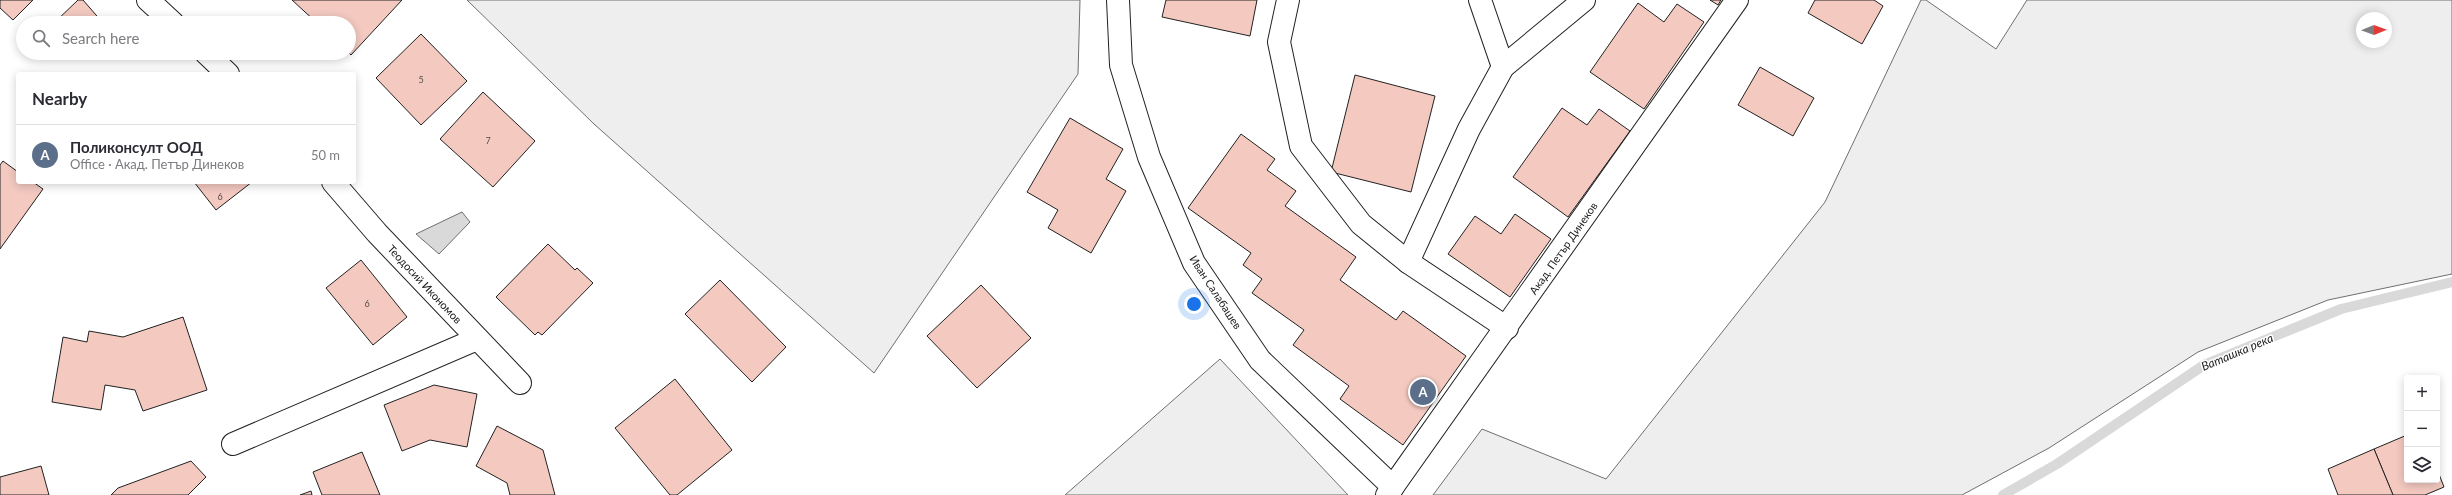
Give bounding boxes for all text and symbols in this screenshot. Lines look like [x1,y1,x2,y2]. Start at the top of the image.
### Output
north arrow [2356,12,2392,48]
search box [16,16,356,60]
icon: search [30,27,52,49]
text: Search here [62,29,139,47]
house number: 5 [418,74,424,85]
text: Nearby [32,88,87,109]
house number: 7 [485,135,491,146]
text: Поликонсулт ООД [70,138,203,156]
text: A [40,147,50,163]
text: 50 m [311,147,340,163]
text: Office · Акад. Петър Динеков [70,156,244,172]
house number: 6 [217,191,223,202]
street label: Акад. Петър Динеков [1526,199,1600,297]
street label: Теодосий Икономов [385,242,465,326]
street label: Иван Салабашев [1187,253,1245,331]
your location [1184,294,1204,314]
house number: 6 [364,298,370,309]
water label: Ваташка река [2199,330,2275,374]
map controls [2404,375,2440,483]
button: + [2404,375,2440,411]
pin: A [1410,377,1436,407]
button: − [2404,411,2440,447]
button: layers [2404,447,2440,483]

